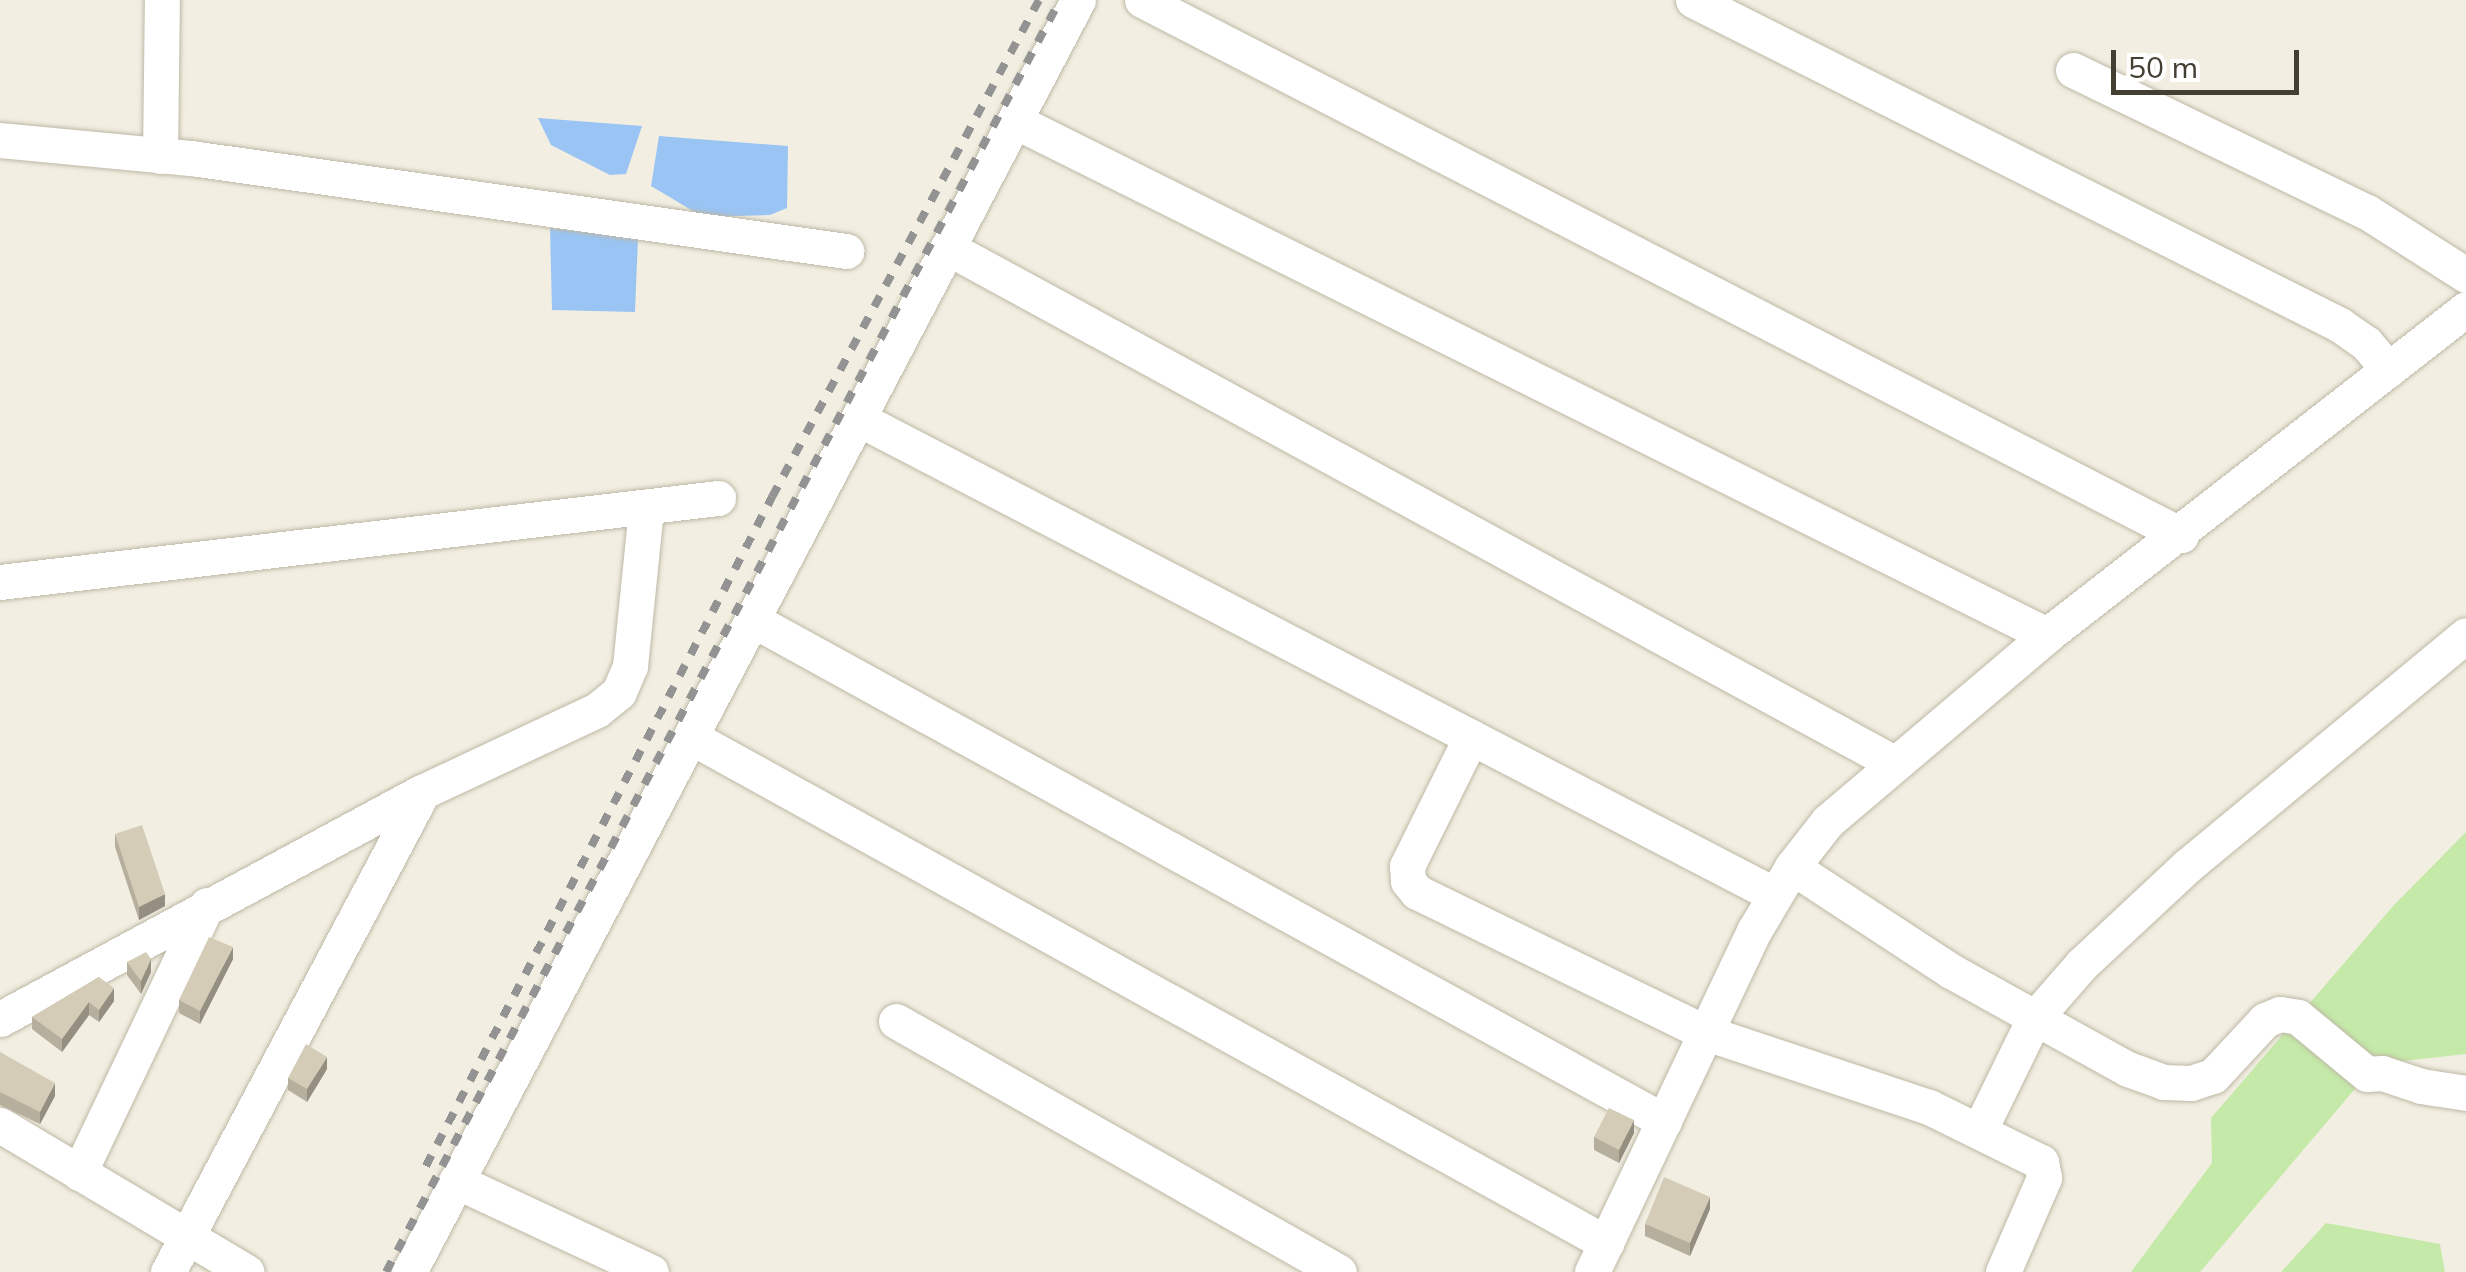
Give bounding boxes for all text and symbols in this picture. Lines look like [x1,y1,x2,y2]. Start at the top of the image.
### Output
scale bar [2116,30,2304,92]
text: 50 m [2128,48,2198,86]

